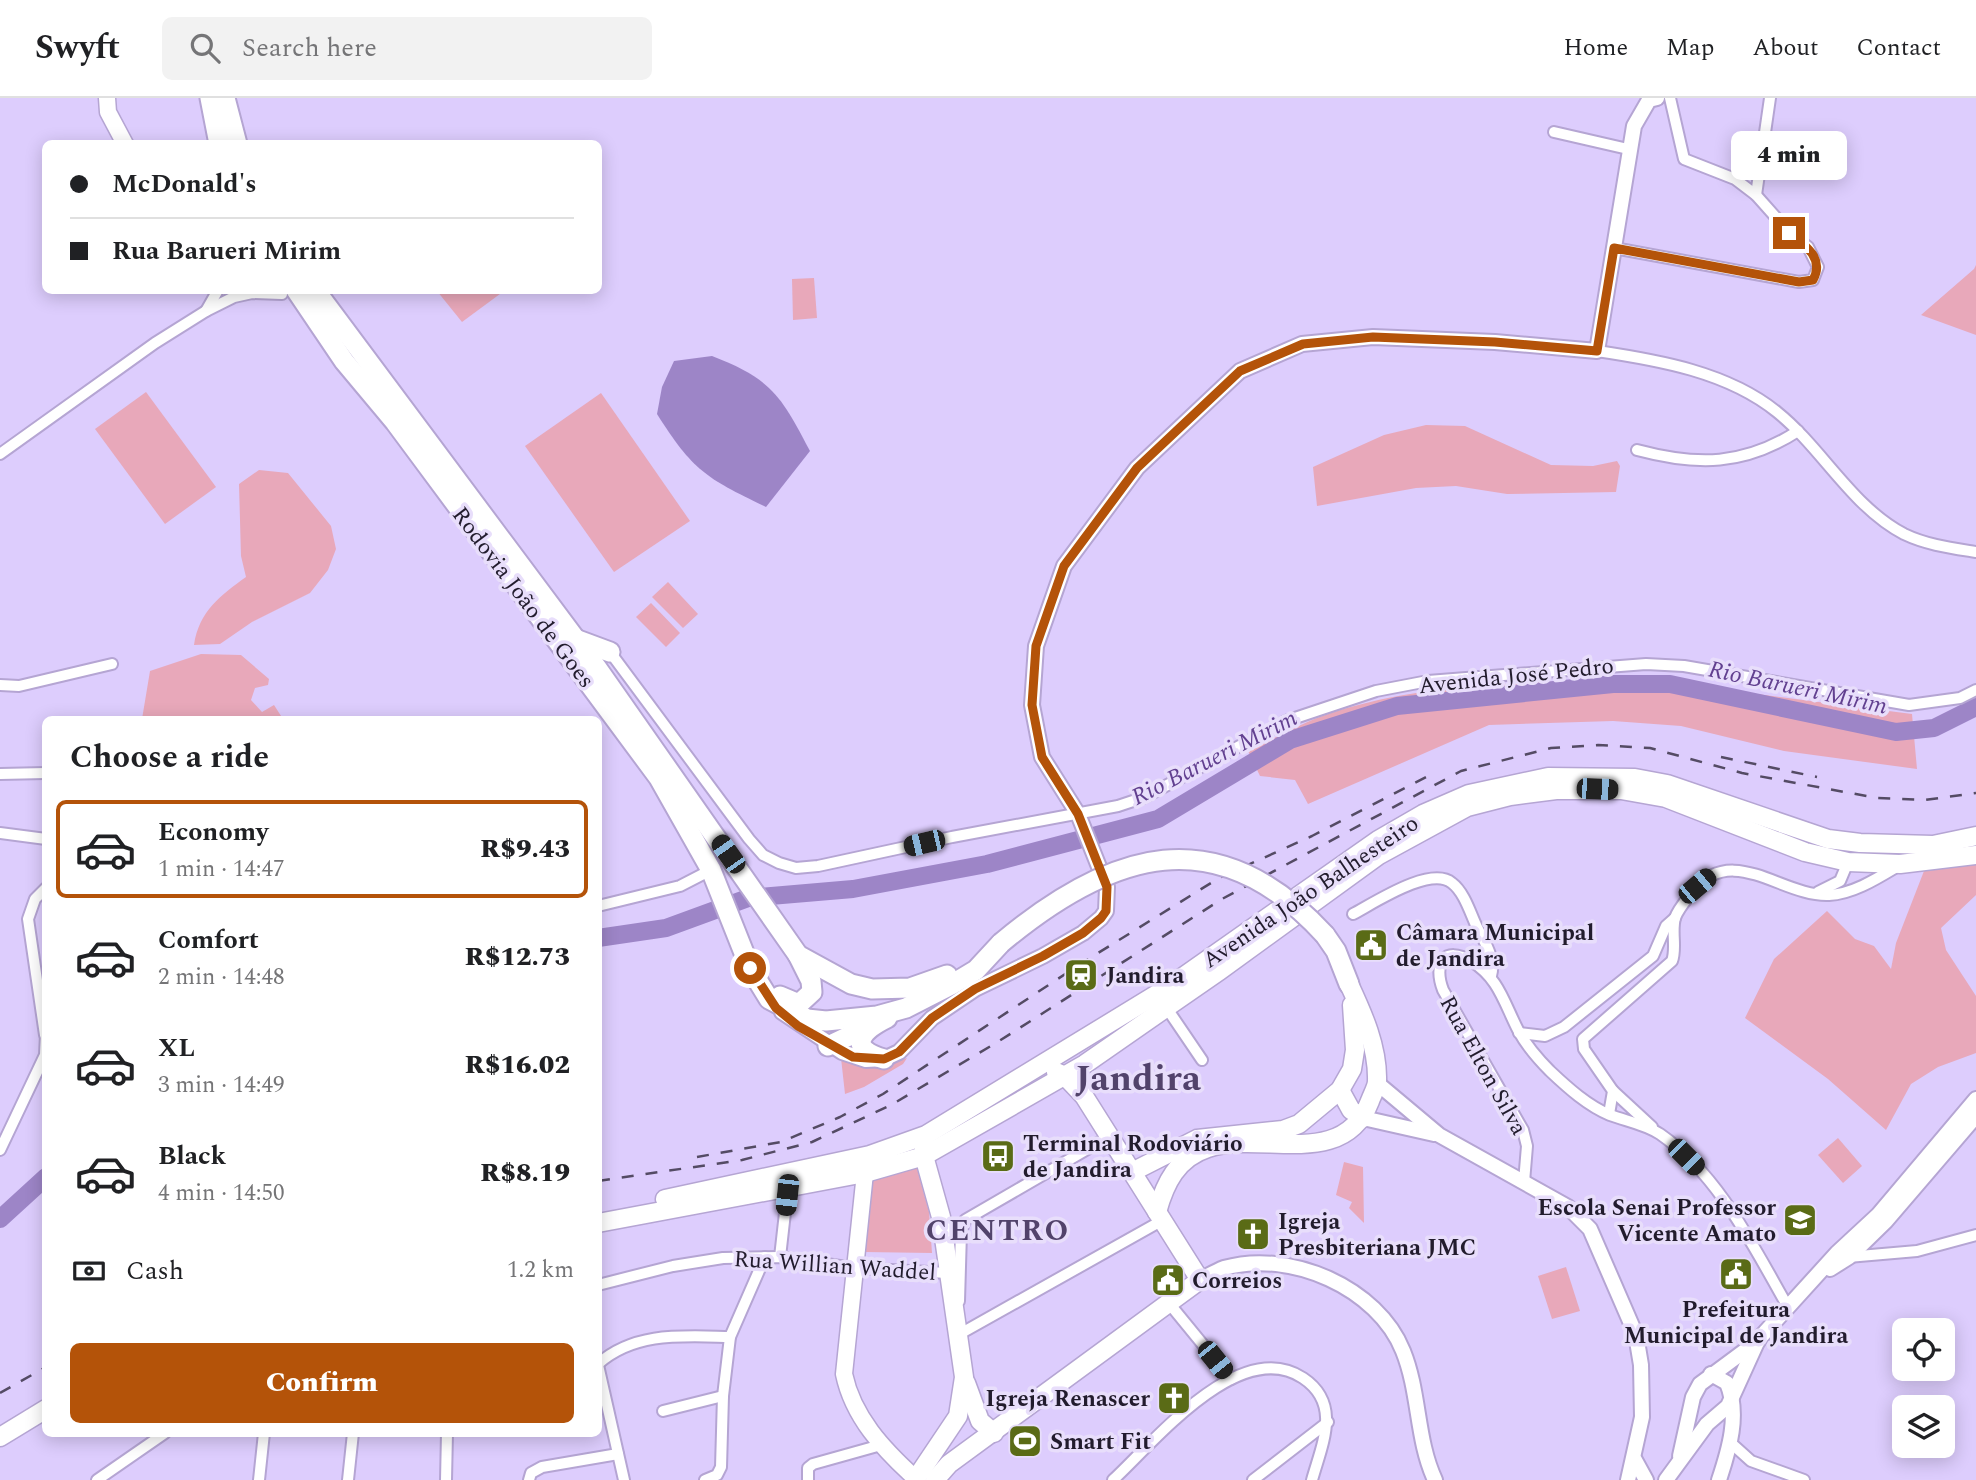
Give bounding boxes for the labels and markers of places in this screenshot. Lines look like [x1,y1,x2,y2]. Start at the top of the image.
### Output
place label: Câmara Municipal de Jandira [1396,916,1594,977]
public building icon: Câmara Municipal de Jandira [1352,926,1390,964]
station icon: Jandira [1062,956,1100,994]
place label: Jandira [1106,959,1185,994]
place label: Terminal Rodoviário de Jandira [1023,1127,1243,1188]
bus stop icon: Terminal Rodoviário de Jandira [979,1137,1017,1175]
place label: Escola Senai Professor Vicente Amato [1537,1191,1776,1252]
school or university icon: Escola Senai Professor Vicente Amato [1781,1201,1819,1239]
place label: Igreja Presbiteriana JMC [1278,1205,1476,1266]
church icon: Igreja Presbiteriana JMC [1234,1215,1272,1253]
public building icon: Prefeitura Municipal de Jandira [1717,1255,1755,1293]
public building icon: Correios [1149,1261,1187,1299]
place label: Correios [1192,1264,1282,1299]
place label: Prefeitura Municipal de Jandira [1624,1293,1848,1354]
church icon: Igreja Renascer [1155,1379,1193,1417]
place label: Igreja Renascer [986,1382,1150,1417]
sports icon: Smart Fit [1006,1422,1044,1460]
place label: Smart Fit [1050,1425,1151,1460]

